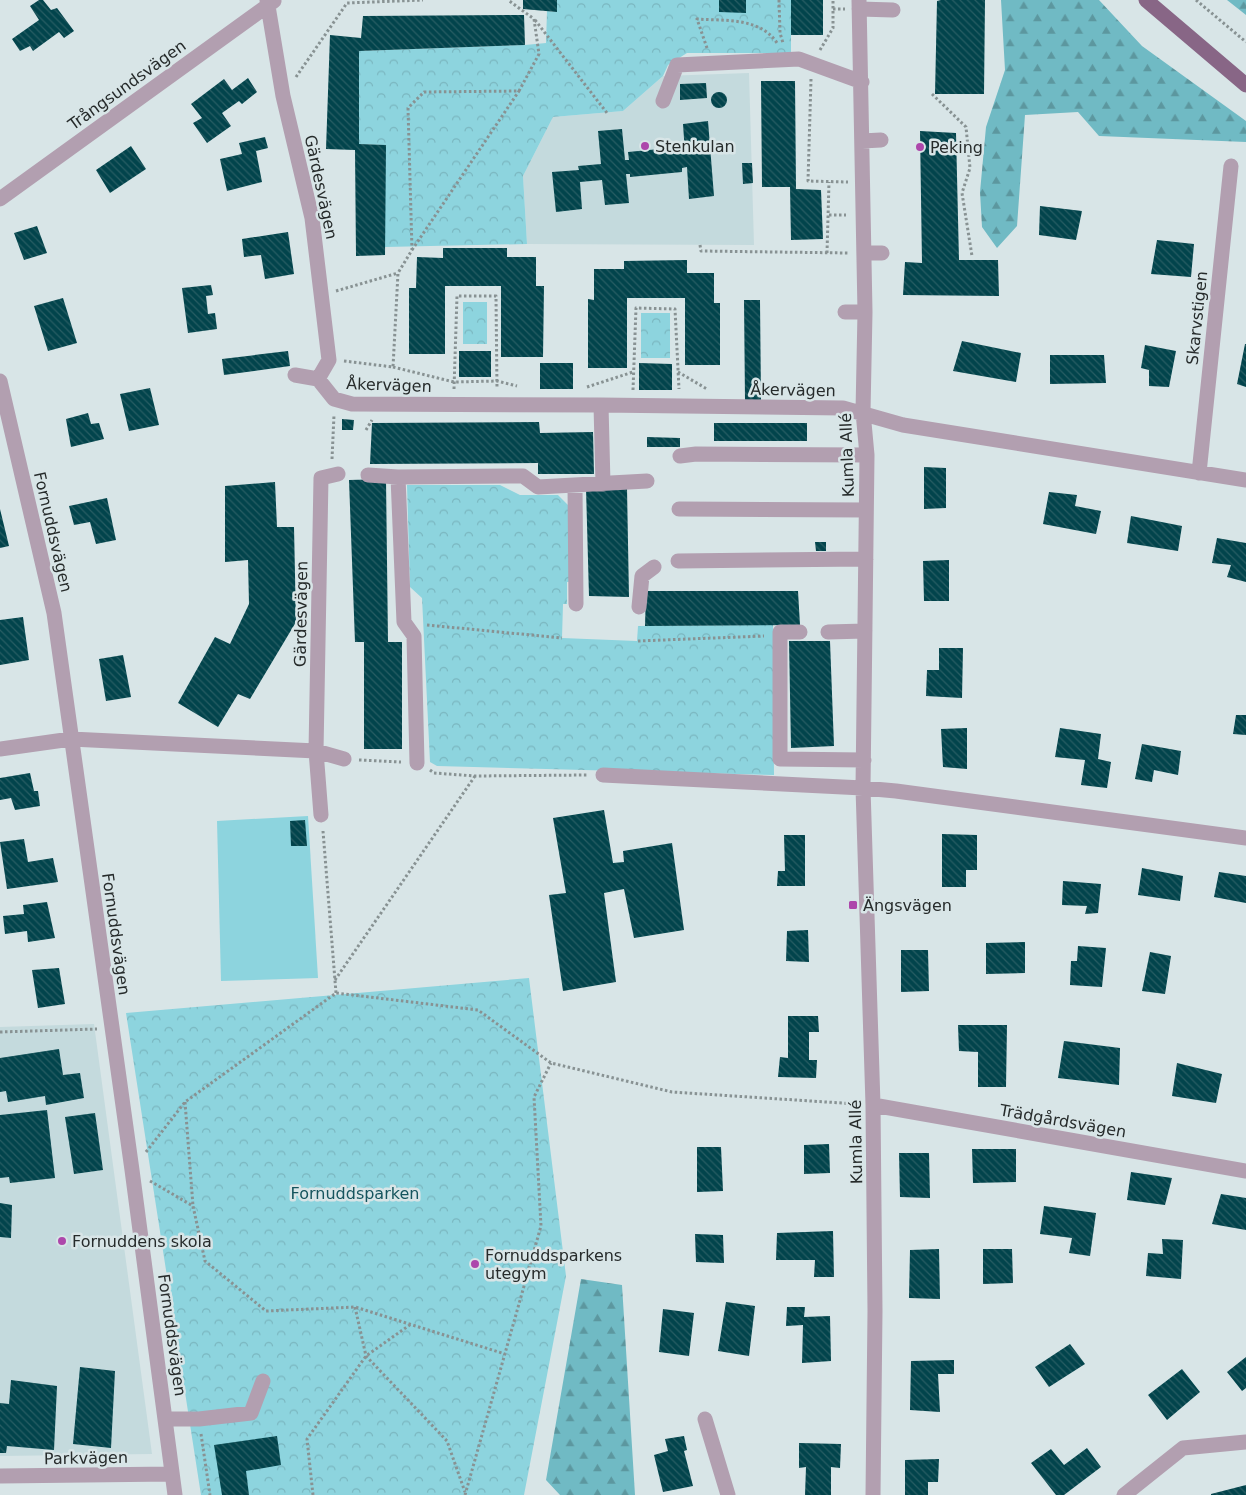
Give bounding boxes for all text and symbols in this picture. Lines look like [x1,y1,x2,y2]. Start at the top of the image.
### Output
street label: Trångsundsvägen [64,36,189,135]
street label: Gärdesvägen [301,133,341,241]
place label: Stenkulan [655,137,735,156]
place label: Peking [930,138,983,157]
marker: Stenkulan [639,140,651,152]
marker: Peking [914,141,926,153]
street label: Skarvstigen [1183,270,1211,366]
street label: Åkervägen [346,374,432,396]
street label: Åkervägen [750,380,836,400]
street label: Kumla Allé [836,412,858,498]
street label: Fornuddsvägen [30,470,76,594]
street label: Gärdesvägen [291,561,311,667]
street label: Fornuddsvägen [98,872,134,996]
place label: Ängsvägen [863,896,952,915]
marker: Ängsvägen [847,899,859,911]
street label: Kumla Allé [846,1100,866,1184]
street label: Trädgårdsvägen [997,1100,1128,1141]
park label: Fornuddsparken [291,1184,419,1203]
place label: Fornuddens skola [72,1232,212,1251]
marker: Fornuddens skola [56,1235,68,1247]
place label: Fornuddsparkens utegym [485,1246,622,1283]
marker: Fornuddsparkens utegym [469,1258,481,1270]
street label: Fornuddsvägen [154,1273,190,1397]
street label: Parkvägen [44,1448,128,1468]

